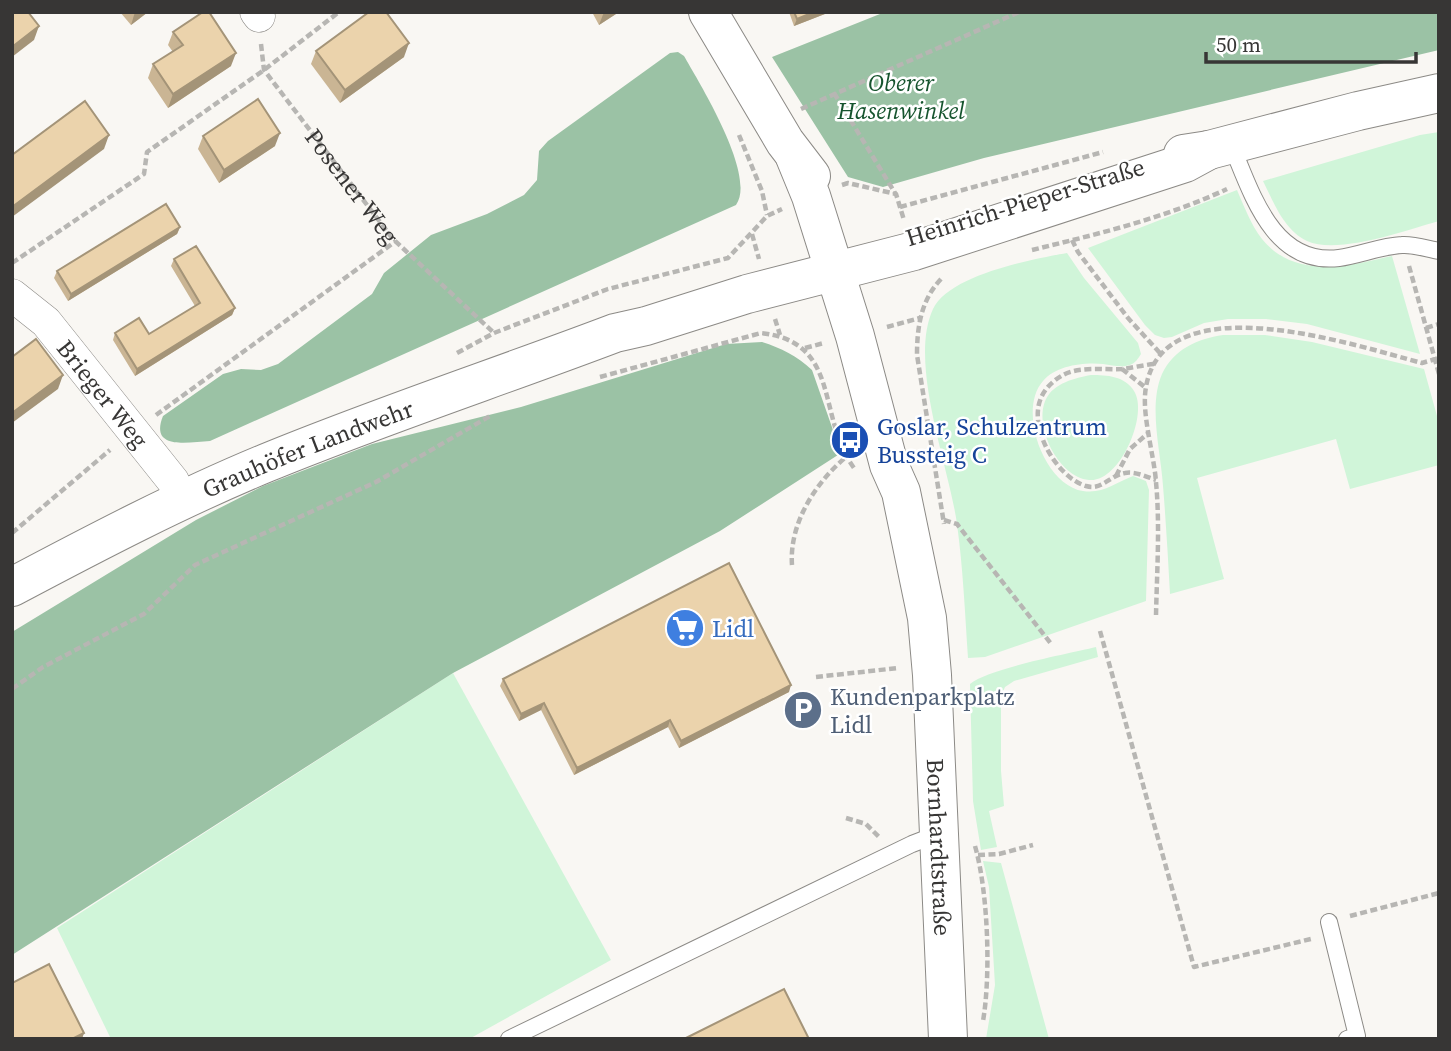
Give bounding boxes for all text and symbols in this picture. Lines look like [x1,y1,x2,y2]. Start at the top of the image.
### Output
scale bar [1206,21,1416,65]
text: 50 m [1216,30,1261,59]
park label: Oberer Hasenwinkel [836,66,965,127]
street label: Posener Weg [298,121,407,251]
street label: Heinrich-Pieper-Straße [902,150,1148,254]
street label: Brieger Weg [50,332,157,455]
street label: Grauhöfer Landwehr [197,391,418,505]
place label: Goslar, Schulzentrum Bussteig C [877,410,1107,471]
bus stop icon: Goslar, Schulzentrum Bussteig C [829,419,871,461]
supermarket icon: Lidl [664,607,706,649]
place label: Lidl [712,612,754,645]
place label: Kundenparkplatz Lidl [830,680,1015,741]
parking icon: Kundenparkplatz Lidl [782,689,824,731]
street label: Bornhardtstraße [919,758,960,937]

